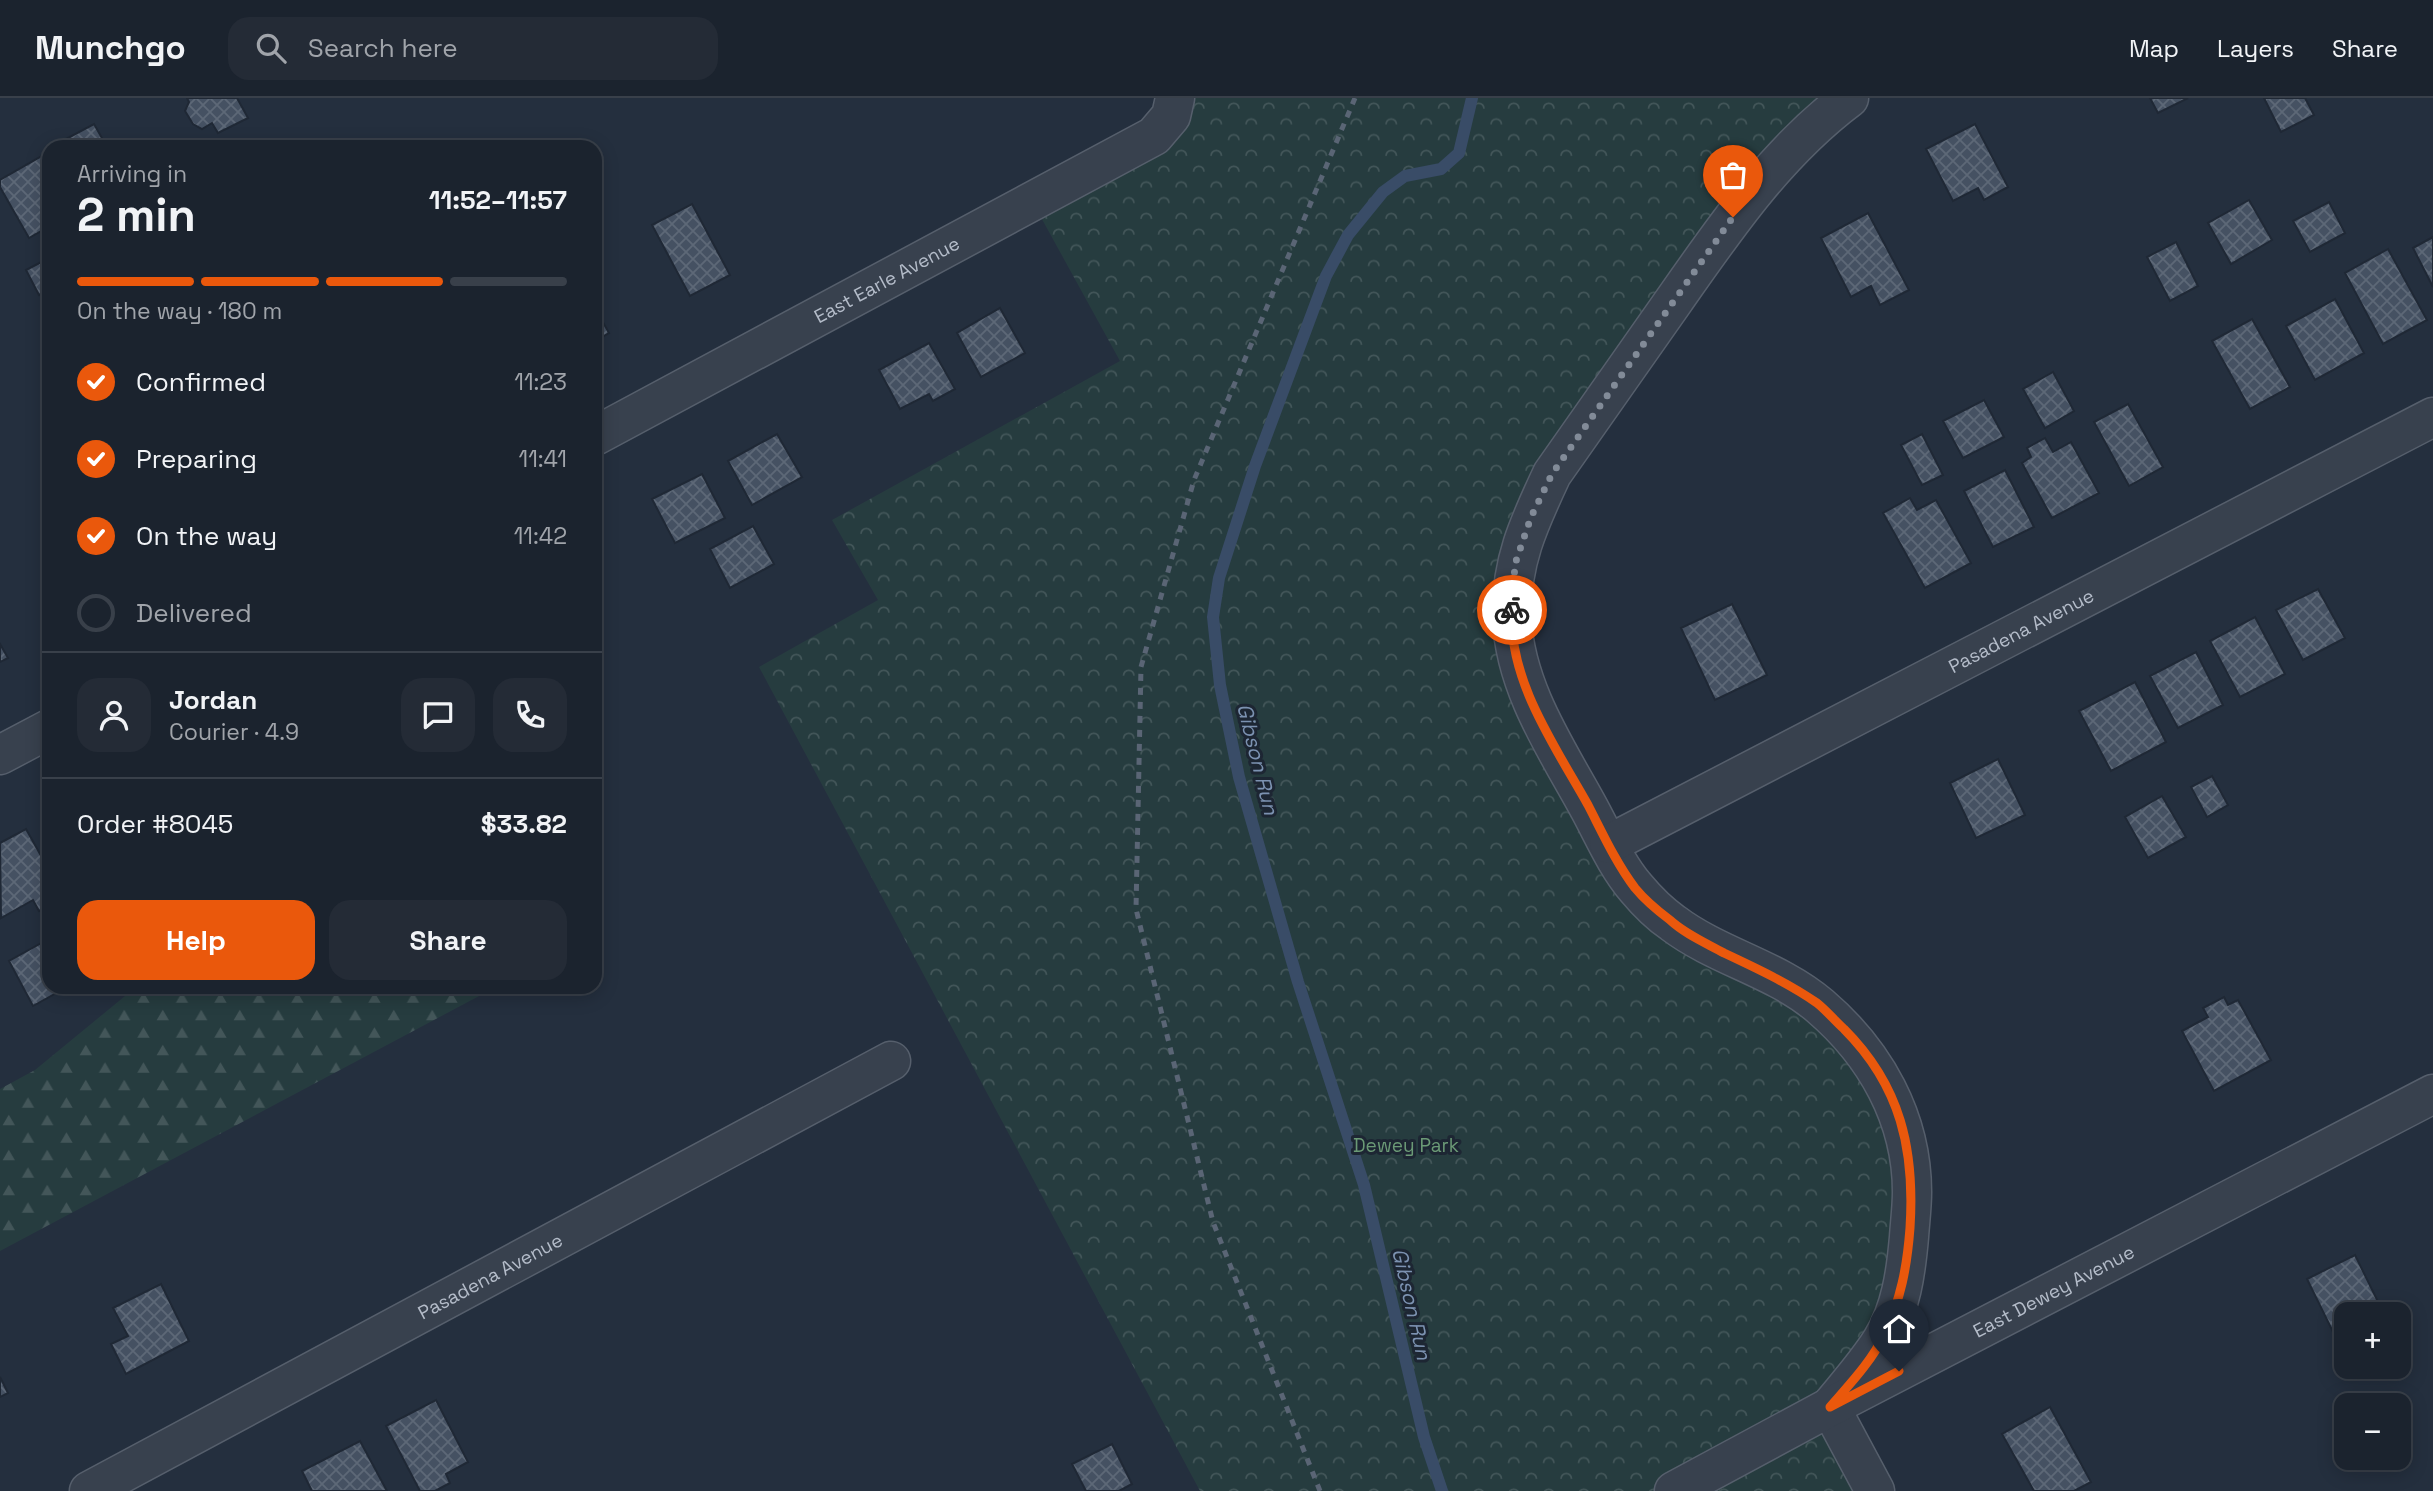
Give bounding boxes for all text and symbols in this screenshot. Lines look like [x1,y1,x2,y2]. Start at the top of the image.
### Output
search box [228,17,718,80]
text: Munchgo [35,27,186,69]
icon: search [252,29,290,67]
text: Search here [308,31,458,65]
text: Map [2129,33,2179,64]
text: Layers [2217,33,2294,64]
text: Share [2332,33,2398,64]
pin [1703,145,1763,217]
icon: bag [1714,156,1752,194]
text: Arriving in [77,159,187,189]
text: 11:52–11:57 [429,183,567,217]
text: 2 min [77,186,196,244]
street label: East Earle Avenue [810,230,964,329]
text: On the way · 180 m [77,296,282,326]
icon: check [77,363,115,401]
text: Confirmed [136,365,266,399]
text: 11:23 [514,367,567,397]
icon: check [77,440,115,478]
text: Preparing [136,442,257,476]
text: 11:41 [519,444,567,474]
icon: check [77,517,115,555]
text: On the way [136,519,277,553]
text: 11:42 [514,521,567,551]
courier [1477,575,1547,645]
street label: Pasadena Avenue [1944,582,2098,679]
icon: bike [1493,591,1531,629]
text: Delivered [136,596,252,630]
button: person [77,678,151,752]
button: chat [401,678,475,752]
button: phone [493,678,567,752]
text: Jordan [169,683,257,717]
water label: Gibson Run [1231,701,1285,819]
text: Courier · 4.9 [169,717,299,747]
text: Order #8045 [77,807,233,841]
text: $33.82 [481,807,567,841]
button: Help [77,900,315,980]
button: Share [329,900,567,980]
park label: Dewey Park [1353,1133,1459,1158]
street label: Pasadena Avenue [413,1227,567,1325]
street label: East Dewey Avenue [1969,1239,2138,1343]
water label: Gibson Run [1386,1246,1438,1364]
pin [1869,1299,1929,1371]
map controls [2334,1302,2411,1470]
button: + [2334,1302,2411,1379]
icon: home [1880,1310,1918,1348]
button: − [2334,1393,2411,1470]

